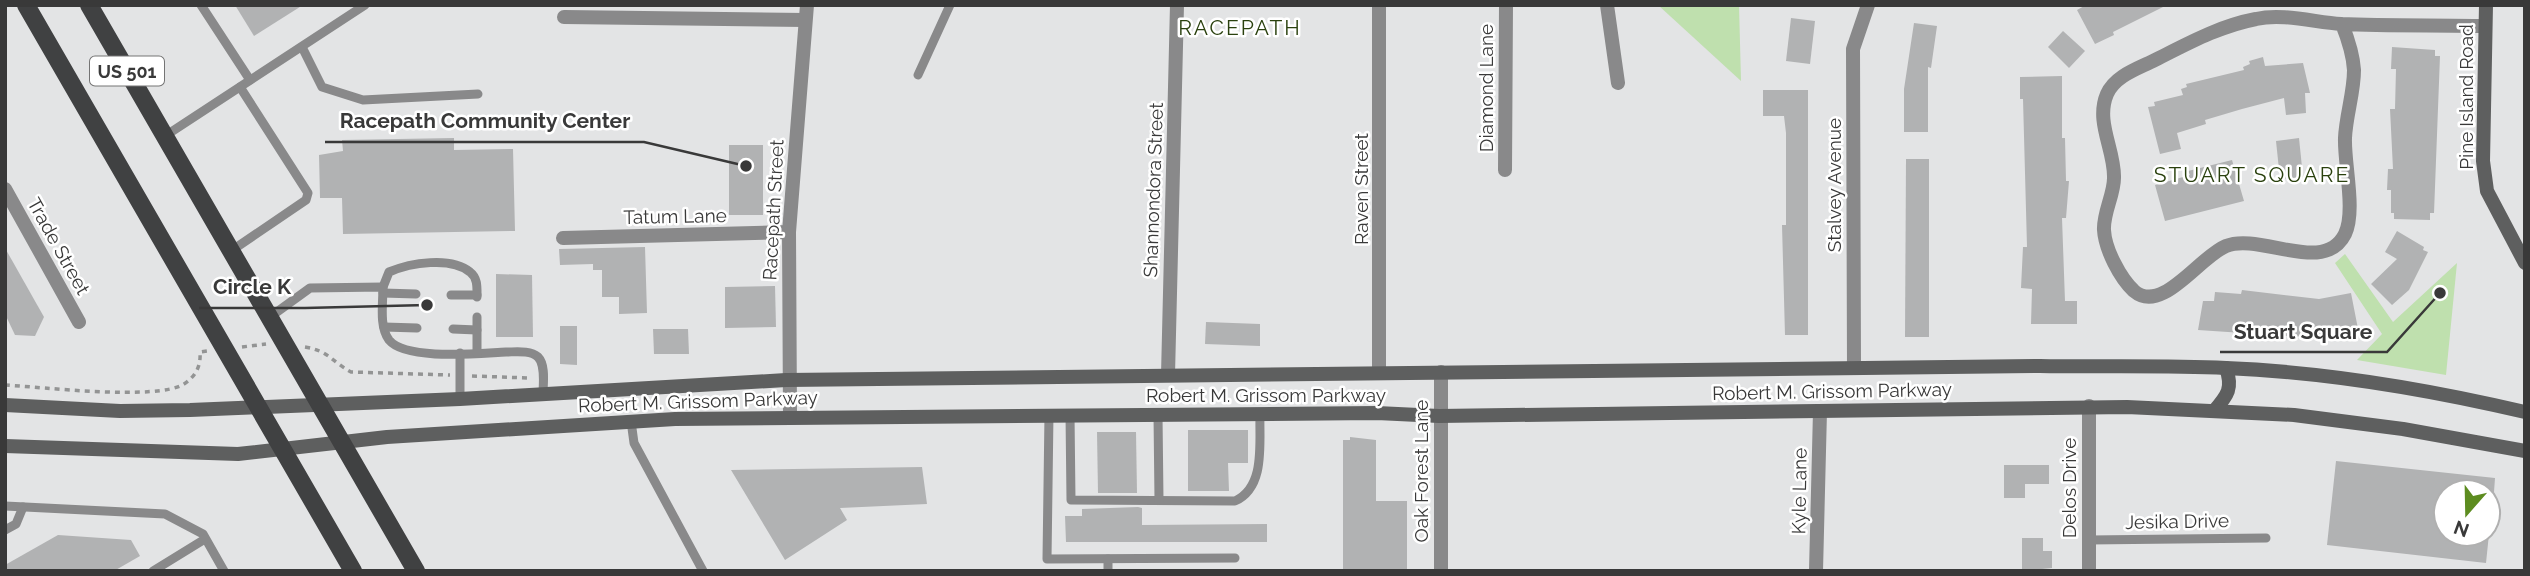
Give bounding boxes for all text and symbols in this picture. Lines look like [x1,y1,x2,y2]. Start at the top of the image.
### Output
district label: RACEPATH [1178,15,1302,40]
street label: Diamond Lane [1475,24,1497,152]
street label: Pine Island Road [2455,24,2477,170]
road number: US 501 [90,56,164,86]
callout: Racepath Community Center [325,100,644,142]
street label: Shannondora Street [1139,101,1167,278]
text: Racepath Community Center [340,108,630,133]
street label: Stalvey Avenue [1823,118,1845,252]
street label: Raven Street [1350,132,1372,245]
street label: Racepath Street [758,138,788,281]
district label: STUART SQUARE [2154,162,2350,187]
street label: Trade Street [23,194,95,299]
street label: Tatum Lane [623,204,727,228]
callout: Circle K [199,266,305,308]
text: Circle K [213,274,292,299]
callout: Stuart Square [2220,310,2387,352]
text: Stuart Square [2234,319,2373,344]
street label: Robert M. Grissom Parkway [1712,378,1952,404]
street label: Robert M. Grissom Parkway [1146,384,1386,406]
street label: Robert M. Grissom Parkway [578,386,818,416]
street label: Oak Forest Lane [1410,400,1432,542]
street label: Delos Drive [2058,438,2080,538]
street label: Kyle Lane [1787,447,1811,535]
north arrow [2432,478,2502,548]
street label: Jesika Drive [2125,509,2229,533]
text: N [2451,516,2472,542]

